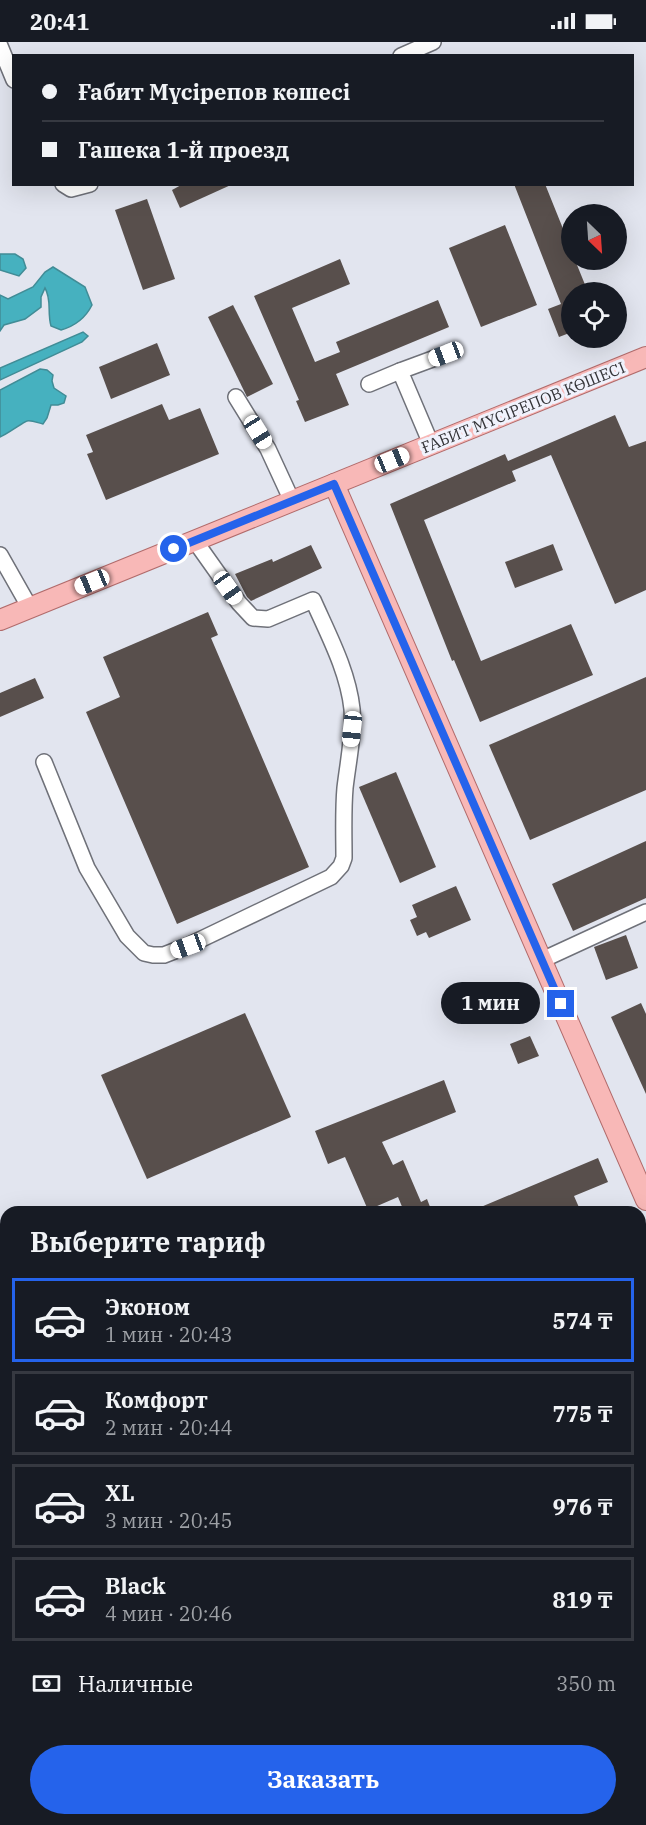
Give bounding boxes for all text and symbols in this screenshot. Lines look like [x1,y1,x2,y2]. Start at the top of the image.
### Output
text: 20:41 [30,7,89,36]
text: Ғабит Мүсірепов көшесі [78,77,350,106]
text: Гашека 1-й проезд [78,135,289,164]
north arrow [561,204,627,270]
map controls [561,204,627,348]
button: locate [561,282,627,348]
car [426,339,466,369]
street label: ҒАБИТ МҮСІРЕПОВ КӨШЕСІ [418,357,628,457]
car [241,412,275,452]
car [372,445,412,475]
route start [160,535,187,562]
car [72,567,112,597]
car [210,568,246,608]
car [341,710,363,748]
car [168,931,208,961]
callout: 1 мин [441,983,540,1025]
text: 1 мин [461,989,520,1016]
route end [547,990,574,1017]
text: Выберите тариф [30,1224,266,1259]
text: Эконом [105,1292,190,1321]
icon: car [33,1293,87,1347]
text: 574 ₸ [552,1306,613,1335]
text: 1 мин · 20:43 [105,1321,233,1348]
text: Комфорт [105,1385,208,1414]
icon: car [33,1386,87,1440]
text: 775 ₸ [552,1399,613,1428]
text: 2 мин · 20:44 [105,1414,233,1441]
text: XL [105,1478,135,1507]
icon: car [33,1479,87,1533]
text: 976 ₸ [552,1492,613,1521]
text: 3 мин · 20:45 [105,1507,233,1534]
text: Black [105,1571,166,1600]
icon: car [33,1572,87,1626]
text: 819 ₸ [552,1585,613,1614]
text: 4 мин · 20:46 [105,1600,233,1627]
icon: cash [30,1667,63,1700]
text: Наличные [78,1669,193,1698]
text: 350 m [556,1670,616,1697]
button: Заказать [30,1745,616,1814]

